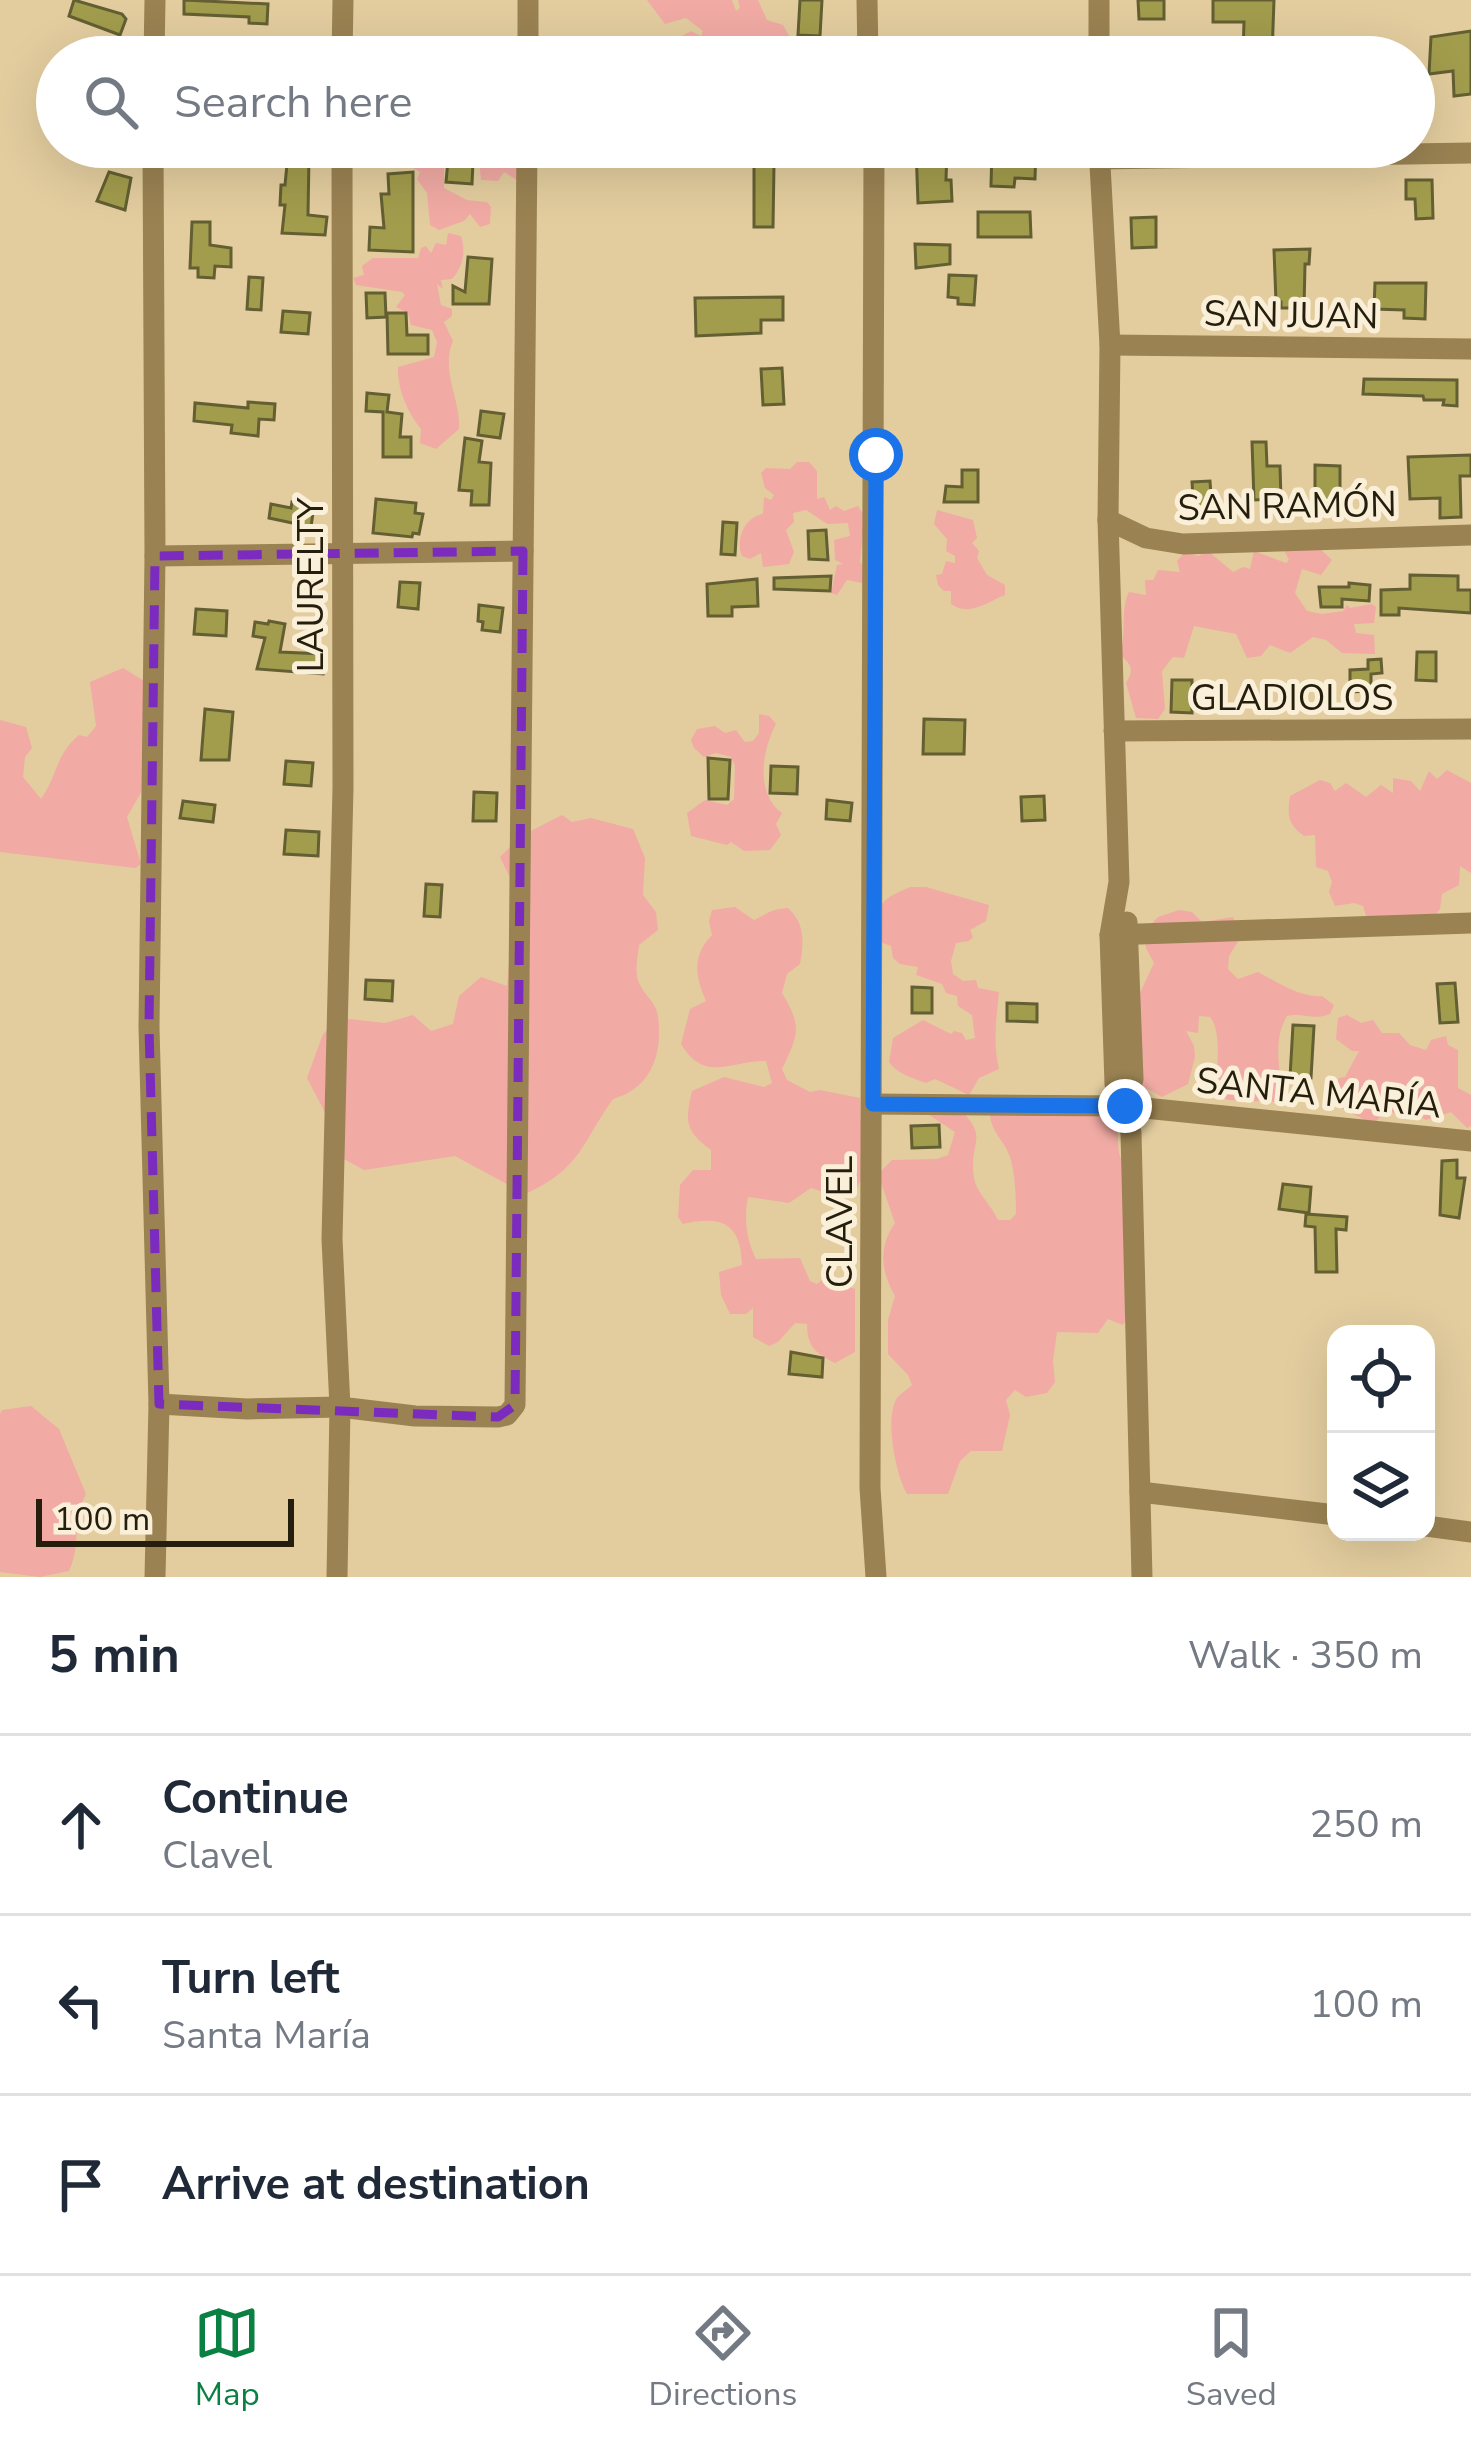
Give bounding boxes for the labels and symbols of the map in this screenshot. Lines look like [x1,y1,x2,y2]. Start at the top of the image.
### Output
street label: SAN JUAN [1203,289,1379,342]
route start [849,428,903,482]
street label: SAN RAMÓN [1177,480,1397,533]
street label: LAURELTY [287,497,336,672]
street label: GLADIOLOS [1191,674,1393,723]
street label: SANTA MARÍA [1194,1056,1444,1131]
route end [1098,1079,1152,1133]
street label: CLAVEL [816,1155,865,1288]
scale bar [36,1493,294,1546]

